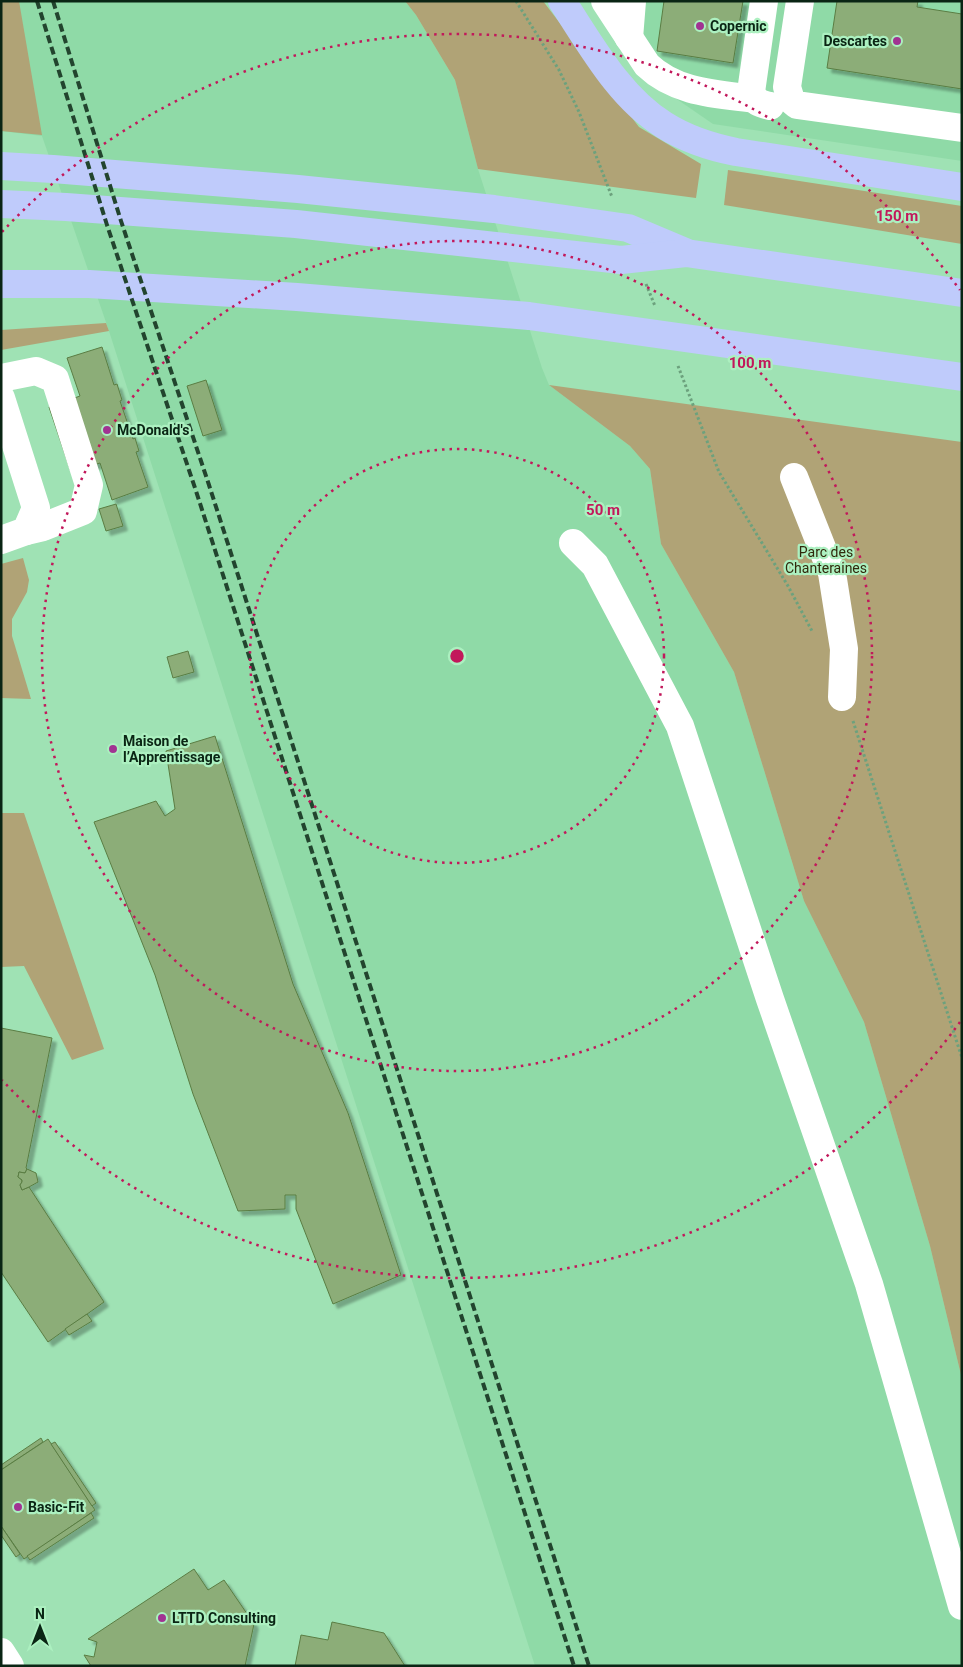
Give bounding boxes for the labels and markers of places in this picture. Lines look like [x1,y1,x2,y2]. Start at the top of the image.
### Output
place label: Copernic [710,18,766,34]
marker: Copernic [694,20,706,32]
place label: Descartes [823,33,887,49]
marker: Descartes [891,35,903,47]
place label: McDonald's [117,422,189,438]
marker: McDonald's [101,424,113,436]
centre of rings [448,647,466,665]
place label: Maison de l’Apprentissage [123,733,221,765]
marker: Maison de l’Apprentissage [107,743,119,755]
place label: Basic-Fit [28,1499,85,1515]
marker: Basic-Fit [12,1501,24,1513]
place label: LTTD Consulting [172,1610,276,1626]
marker: LTTD Consulting [156,1612,168,1624]

